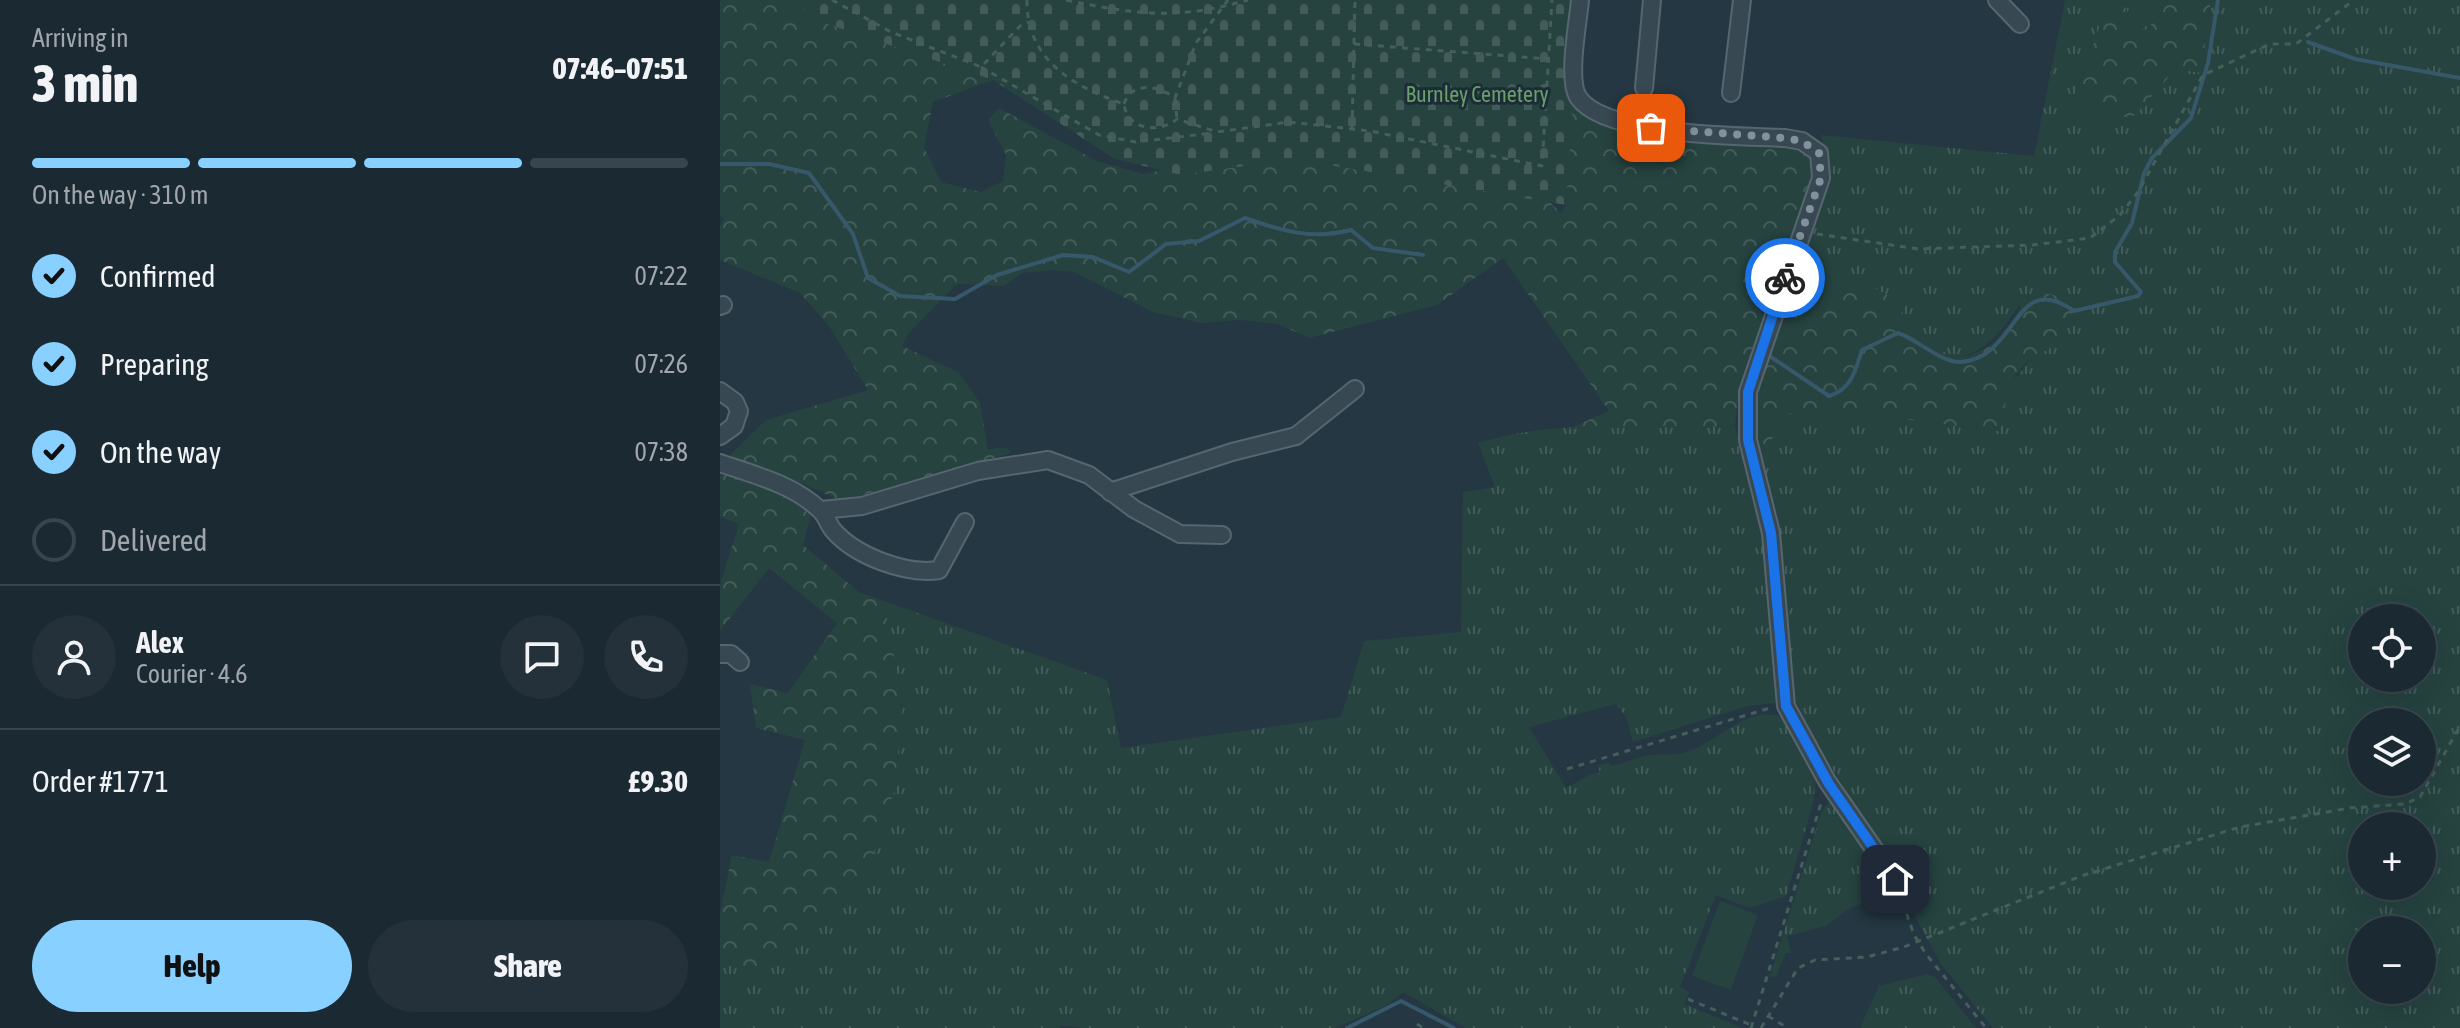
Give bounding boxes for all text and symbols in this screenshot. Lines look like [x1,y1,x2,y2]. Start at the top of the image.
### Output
text: Arriving in [32,23,129,53]
text: 07:46–07:51 [553,51,688,85]
text: 3 min [32,53,138,113]
park label: Burnley Cemetery [1405,81,1549,107]
pin [1617,94,1685,162]
icon: bag [1629,106,1673,150]
text: On the way · 310 m [32,180,209,210]
courier [1745,238,1825,318]
icon: check [32,254,76,298]
icon: bike [1763,256,1807,300]
text: Confirmed [100,259,215,293]
text: 07:22 [634,261,688,291]
icon: check [32,342,76,386]
text: Preparing [100,347,209,381]
text: 07:26 [634,349,688,379]
icon: check [32,430,76,474]
text: On the way [100,435,221,469]
text: 07:38 [634,437,688,467]
text: Delivered [100,523,208,557]
map controls [2348,604,2436,1004]
button: locate [2348,604,2436,692]
button: person [32,615,116,699]
button: chat [500,615,584,699]
button: phone [604,615,688,699]
text: Alex [136,625,184,659]
text: Courier · 4.6 [136,659,247,689]
button: layers [2348,708,2436,796]
text: Order #1771 [32,764,169,798]
text: £9.30 [628,764,688,798]
button: + [2348,812,2436,900]
pin [1861,845,1929,913]
icon: home [1873,857,1917,901]
button: − [2348,916,2436,1004]
button: Help [32,920,352,1012]
button: Share [368,920,688,1012]

